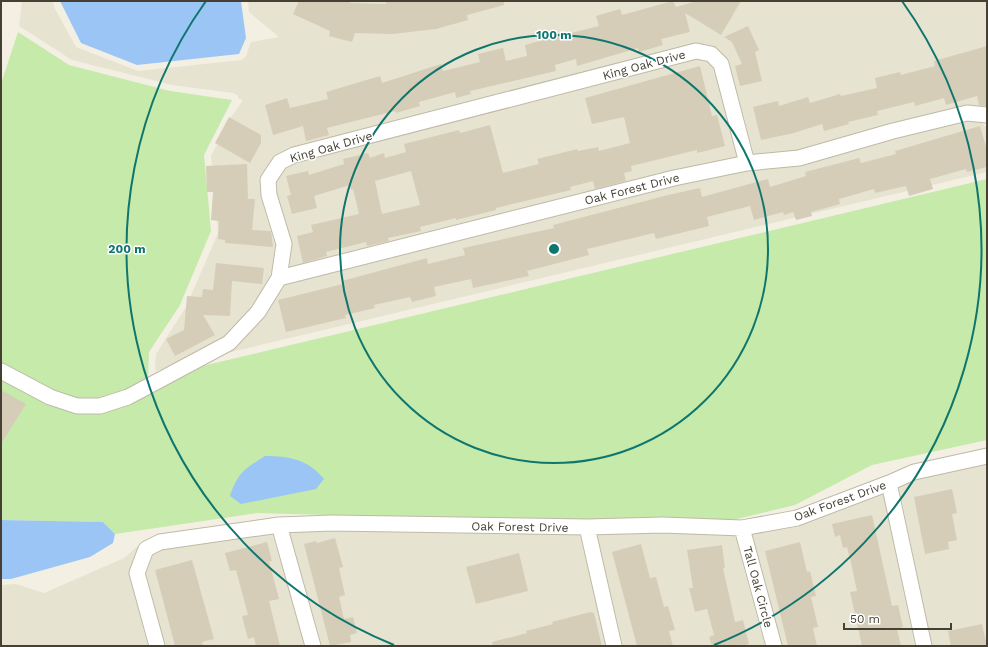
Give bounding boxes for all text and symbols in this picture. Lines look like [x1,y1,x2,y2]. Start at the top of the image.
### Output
text: 100 m [536,28,572,42]
street label: King Oak Drive [601,47,687,83]
street label: King Oak Drive [288,129,374,165]
street label: Oak Forest Drive [583,170,681,208]
text: 200 m [108,242,146,256]
centre of rings [547,242,561,256]
street label: Oak Forest Drive [792,478,888,524]
street label: Oak Forest Drive [471,519,569,535]
street label: Tall Oak Circle [740,545,776,629]
scale bar [844,605,951,631]
text: 50 m [850,612,880,626]

